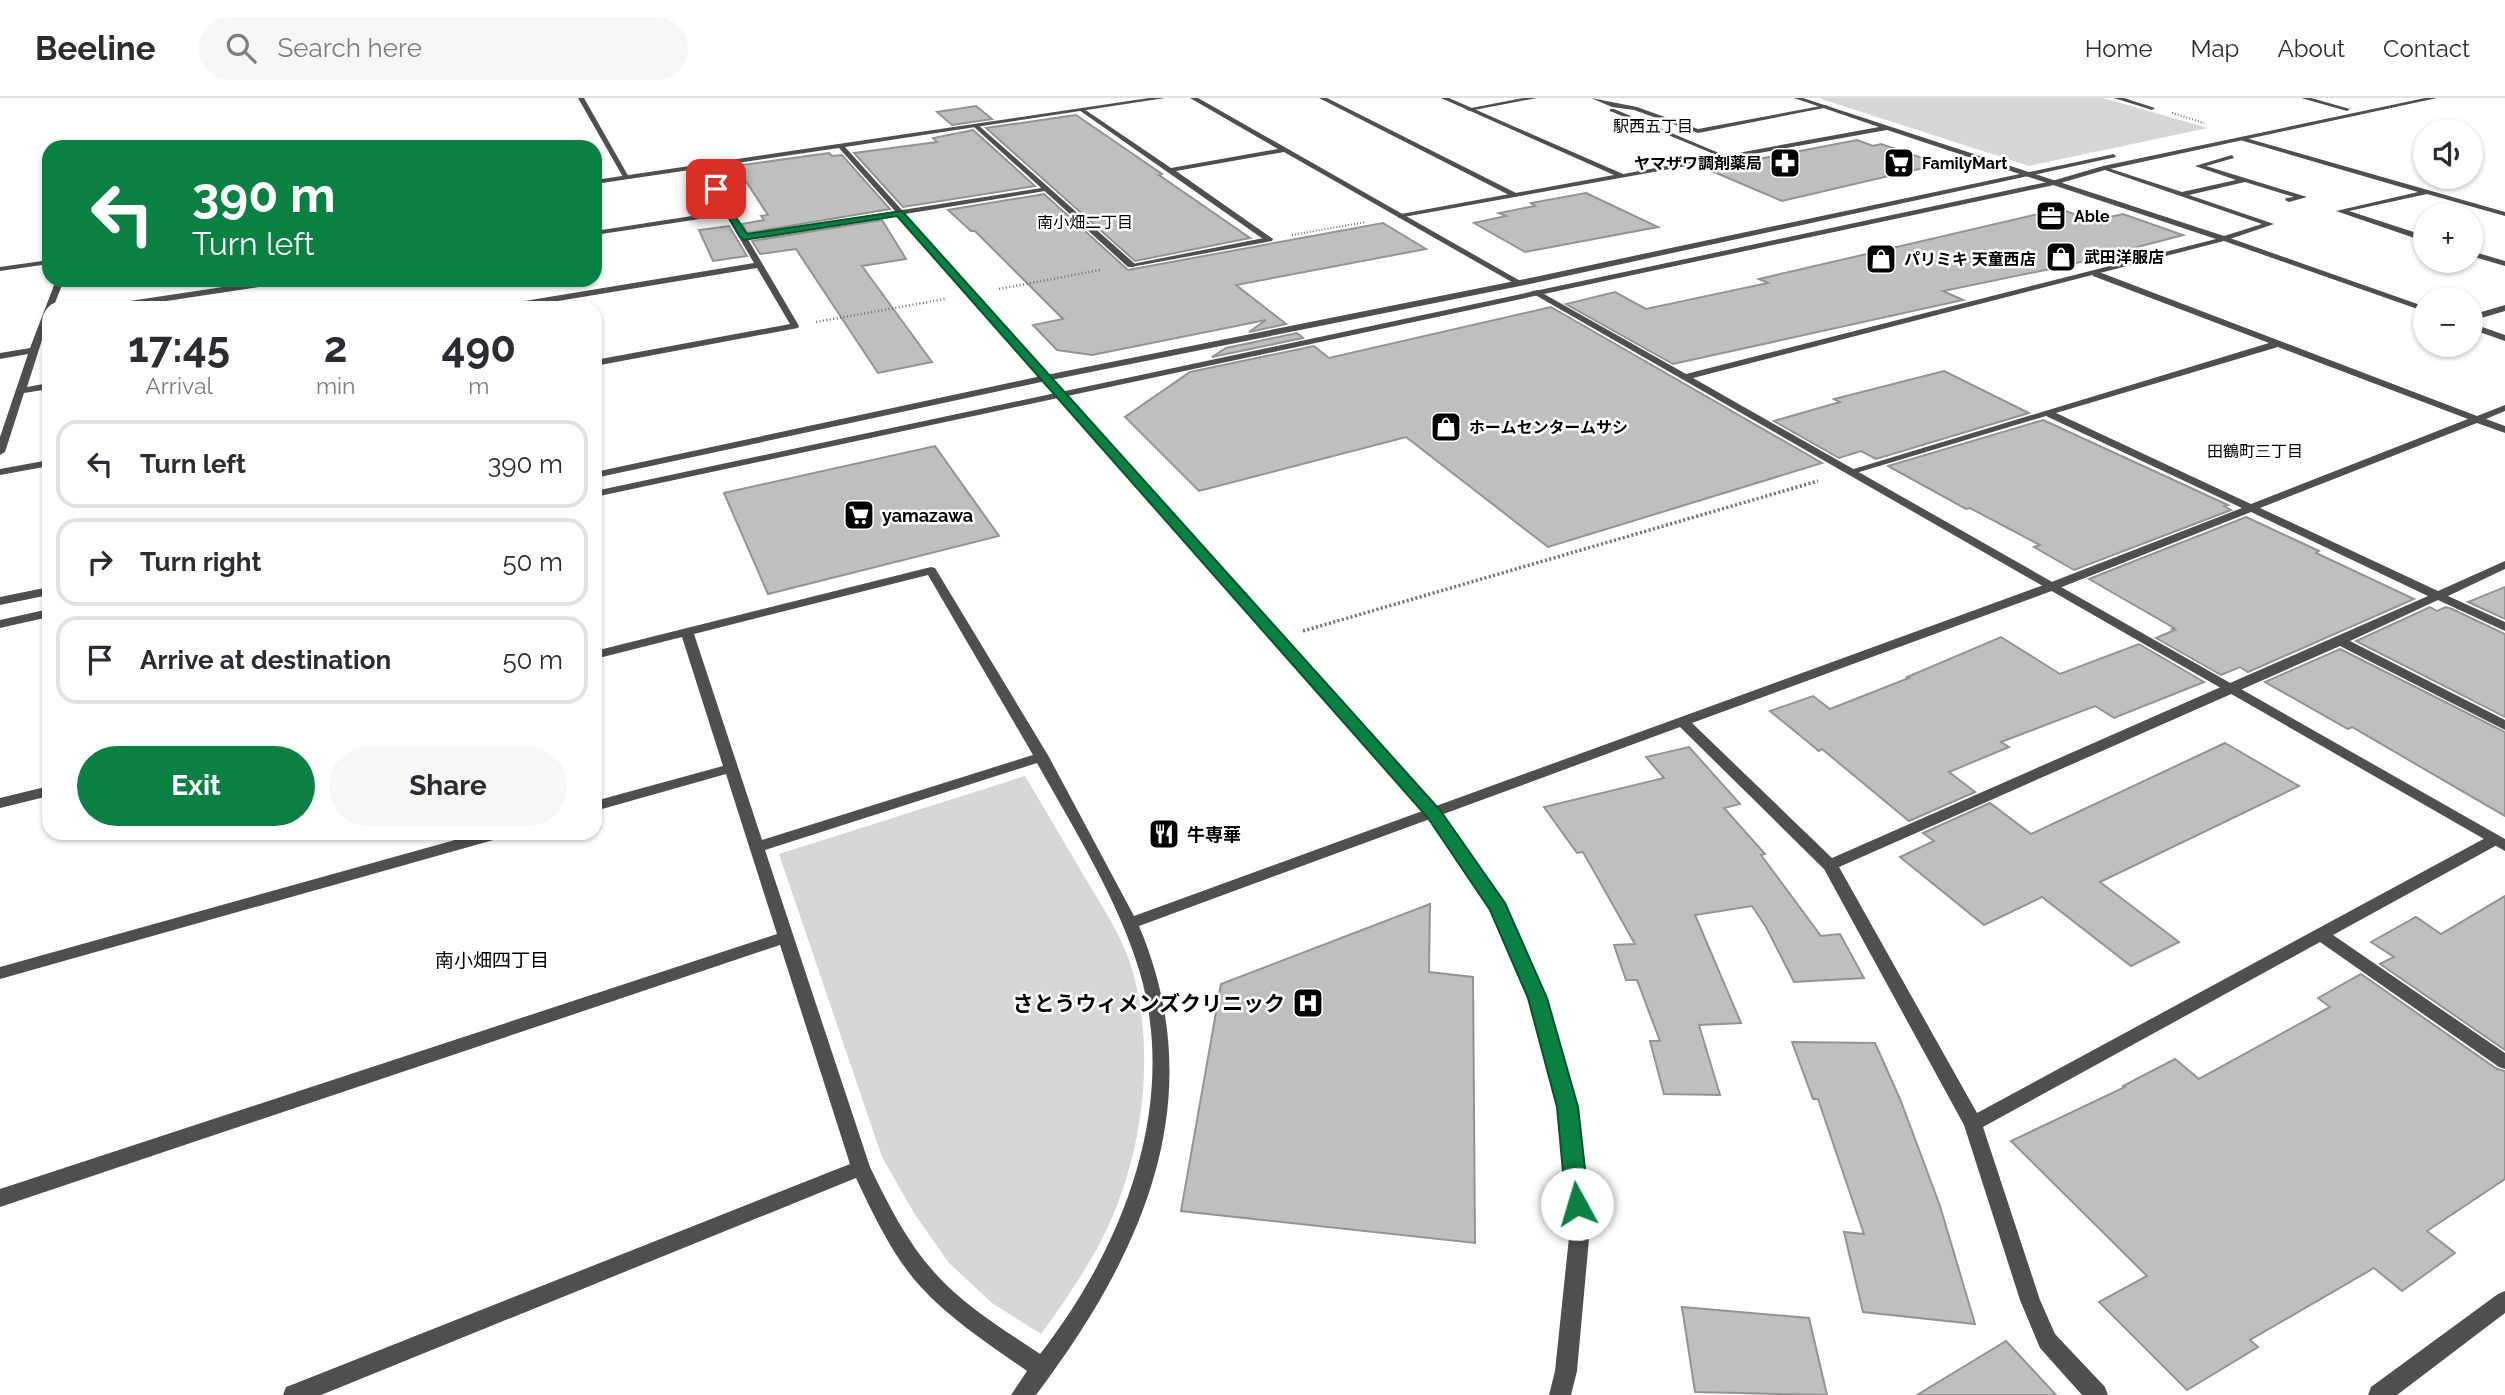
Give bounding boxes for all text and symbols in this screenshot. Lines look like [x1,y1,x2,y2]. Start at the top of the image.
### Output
search box [198,17,688,80]
text: Beeline [35,29,156,68]
icon: search [222,29,260,67]
text: Search here [278,33,422,63]
text: Home [2085,34,2153,63]
text: Map [2191,34,2239,63]
text: About [2277,34,2345,63]
text: Contact [2383,34,2470,63]
district label: 駅西五丁目 [1613,117,1693,136]
map controls [2413,119,2483,357]
button: sound [2413,119,2483,189]
pharmacy icon: ヤマザワ調剤薬局 [1768,146,1802,180]
supermarket icon: FamilyMart [1882,146,1916,180]
place label: ヤマザワ調剤薬局 [1634,154,1762,173]
place label: FamilyMart [1922,154,2007,173]
pin [686,159,746,219]
text: 390 m [192,166,336,223]
icon: left [77,168,168,259]
icon: arrive [697,170,735,208]
office icon: Able [2034,199,2068,233]
button: + [2413,203,2483,273]
place label: Able [2074,207,2110,226]
district label: 南小畑二丁目 [1037,213,1133,232]
text: Turn left [192,225,314,262]
shop icon: 武田洋服店 [2044,240,2078,274]
shop icon: パリミキ 天童西店 [1864,242,1898,276]
place label: 武田洋服店 [2084,248,2164,267]
place label: パリミキ 天童西店 [1904,250,2036,269]
button: − [2413,287,2483,357]
text: 17:45 [128,323,230,372]
text: 2 [324,323,348,372]
text: 490 [441,323,516,372]
text: Arrival [145,372,213,399]
text: min [316,372,355,399]
text: m [468,372,489,399]
shop icon: ホームセンタームサシ [1429,410,1463,444]
place label: ホームセンタームサシ [1469,418,1628,437]
district label: 田鶴町三丁目 [2207,442,2303,461]
icon: left [81,445,119,483]
text: Turn left [140,449,246,479]
text: 390 m [487,449,563,479]
supermarket icon: yamazawa [842,498,876,532]
place label: yamazawa [882,505,973,526]
icon: right [81,543,119,581]
text: Turn right [140,547,261,577]
text: 50 m [502,547,563,577]
icon: arrive [81,641,119,679]
text: Arrive at destination [140,645,391,675]
text: 50 m [502,645,563,675]
button: Exit [77,746,315,826]
button: Share [329,746,567,826]
restaurant icon: 牛専華 [1147,817,1181,851]
place label: 牛専華 [1187,824,1241,845]
district label: 南小畑四丁目 [435,949,549,971]
hospital icon: さとうウィメンズクリニック [1291,986,1325,1020]
place label: さとうウィメンズクリニック [1012,991,1285,1016]
position arrow [1540,1167,1614,1241]

